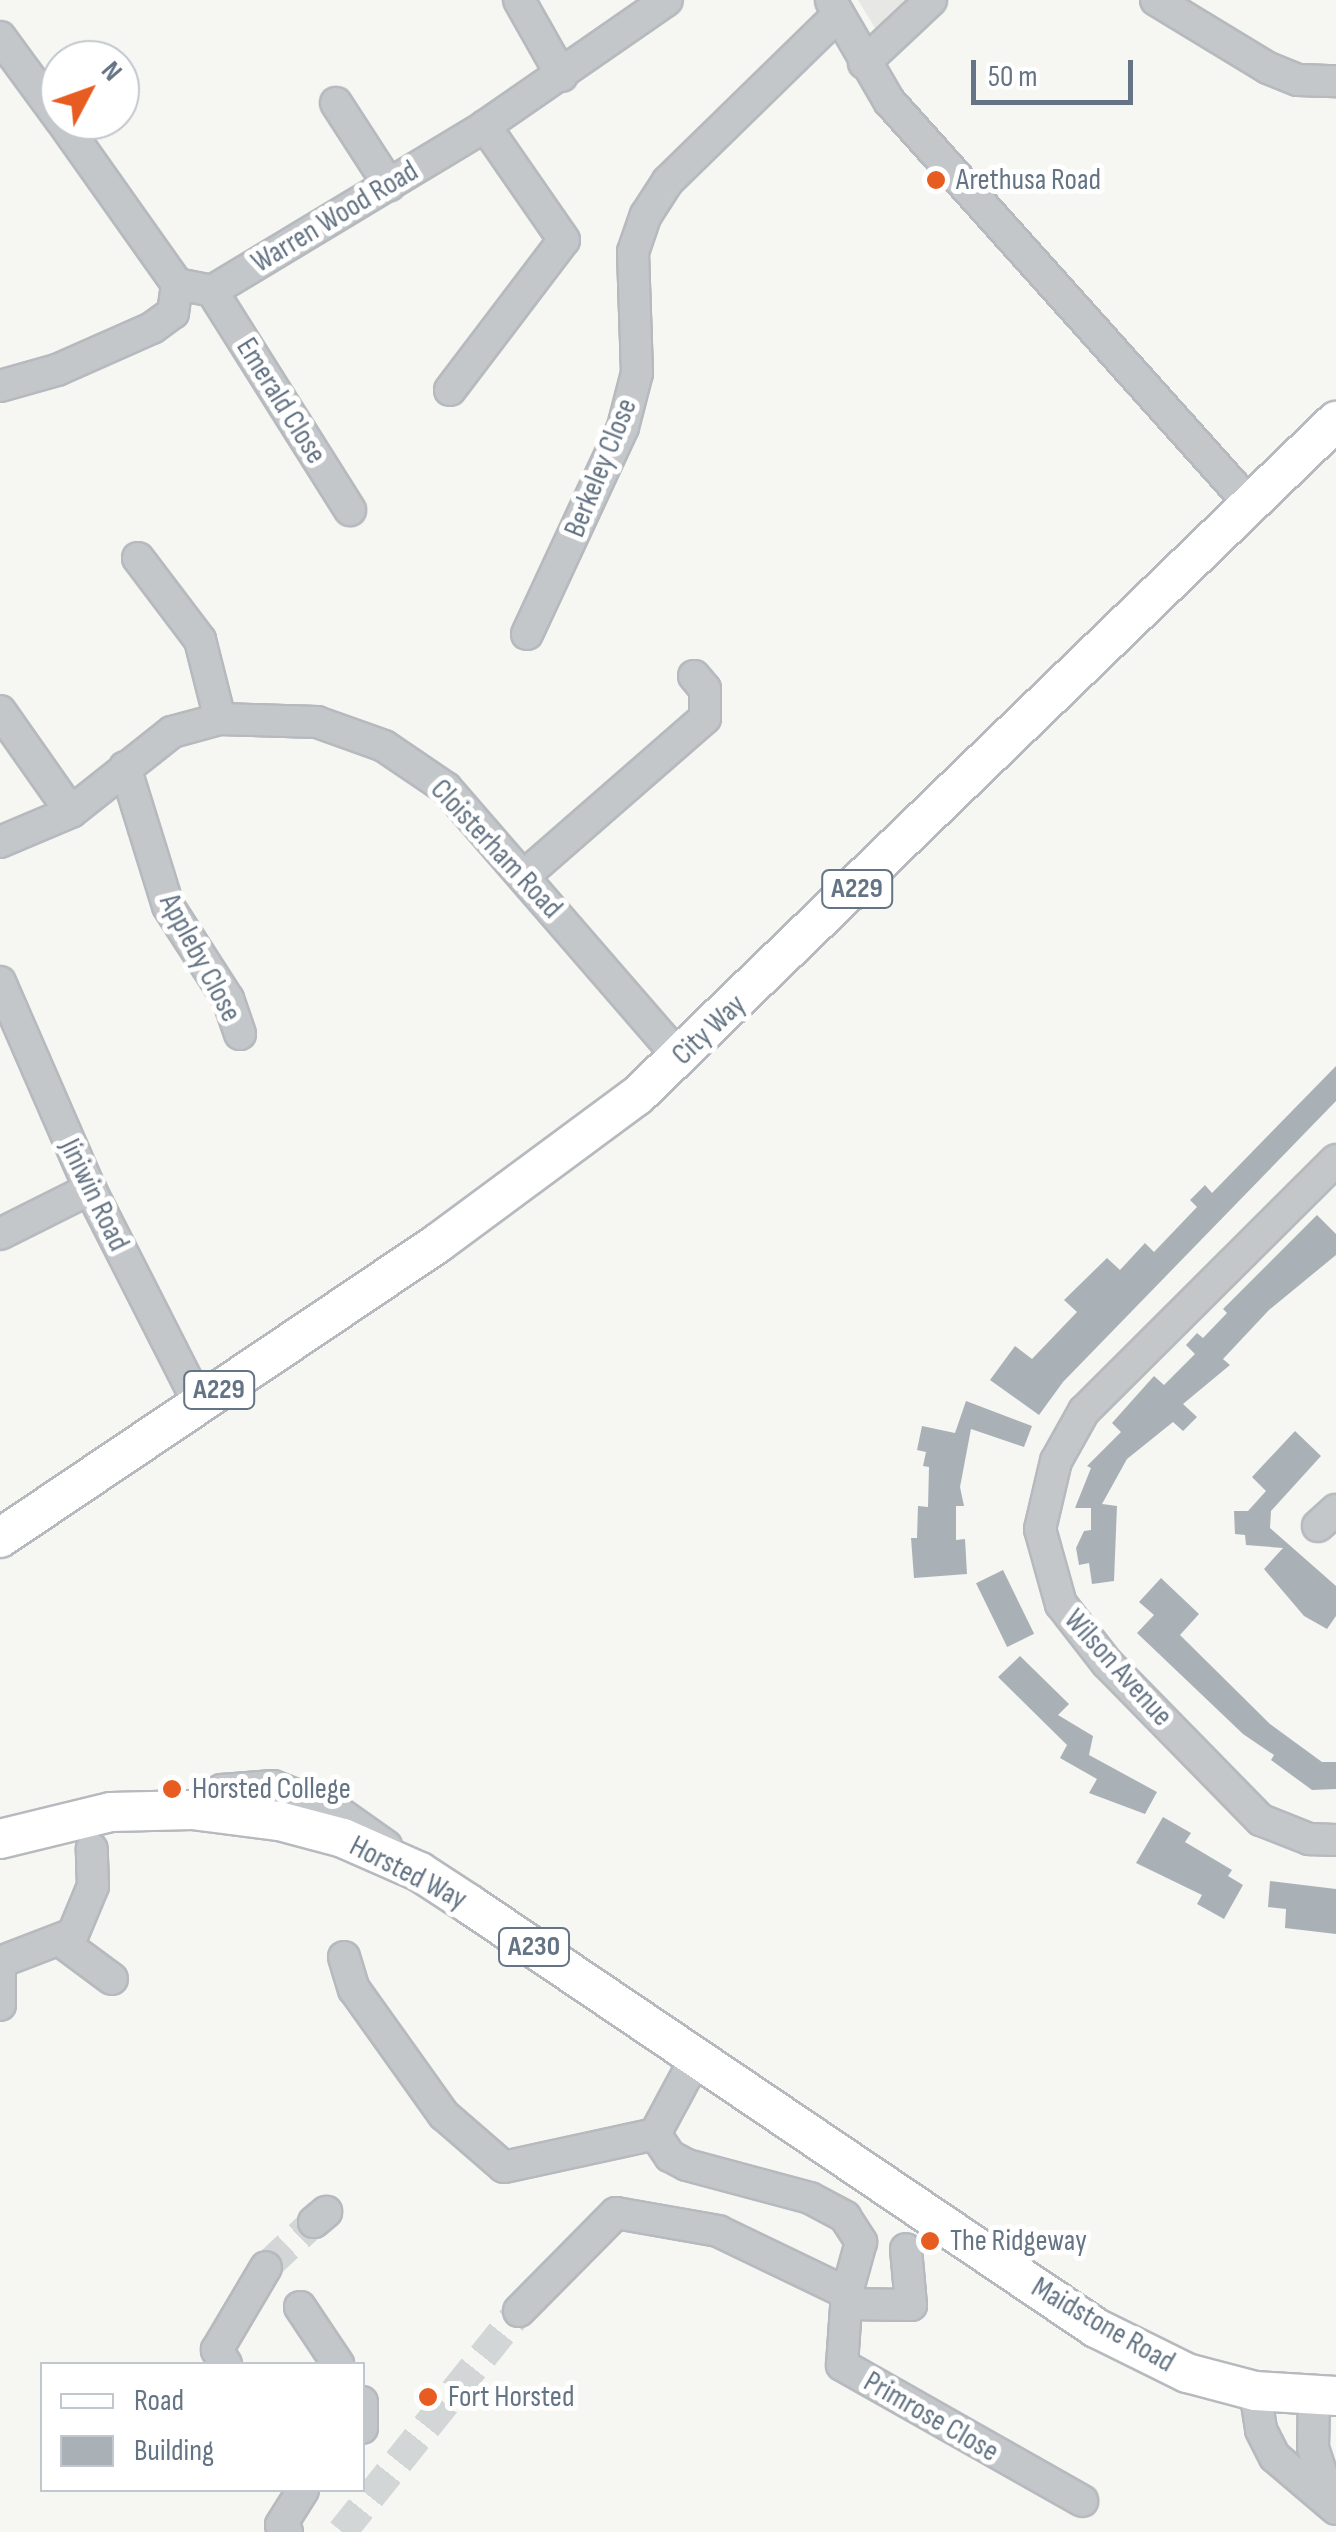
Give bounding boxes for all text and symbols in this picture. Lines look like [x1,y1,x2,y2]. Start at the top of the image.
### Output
north arrow [40,40,140,140]
scale bar [976,40,1138,102]
text: N [94,55,129,88]
text: 50 m [988,59,1037,95]
street label: Warren Wood Road [245,153,425,281]
place label: Arethusa Road [956,162,1101,198]
marker: Arethusa Road [925,169,947,191]
street label: Emerald Close [228,331,334,471]
street label: Berkeley Close [557,393,645,543]
street label: Cloisterham Road [423,772,569,926]
road number: A229 [820,866,894,912]
street label: Appleby Close [151,888,249,1028]
street label: City Way [665,987,753,1073]
street label: Jiniwin Road [51,1133,137,1257]
road number: A229 [182,1367,256,1413]
street label: Wilson Avenue [1056,1602,1180,1734]
place label: Horsted College [192,1771,351,1807]
marker: Horsted College [161,1778,183,1800]
street label: Horsted Way [343,1828,473,1918]
road number: A230 [496,1924,572,1970]
place label: The Ridgeway [950,2223,1087,2259]
marker: The Ridgeway [919,2230,941,2252]
street label: Maidstone Road [1025,2270,1181,2380]
legend [40,2362,365,2492]
street label: Primrose Close [857,2364,1005,2470]
place label: Fort Horsted [448,2379,574,2415]
text: Road [134,2383,184,2419]
marker: Fort Horsted [417,2386,439,2408]
text: Building [134,2433,214,2469]

